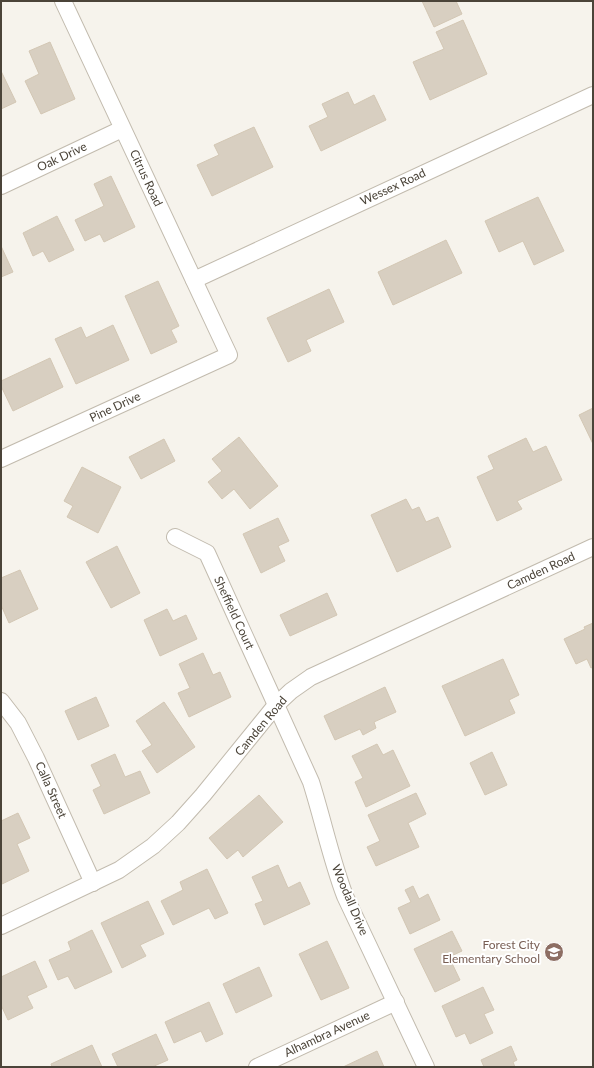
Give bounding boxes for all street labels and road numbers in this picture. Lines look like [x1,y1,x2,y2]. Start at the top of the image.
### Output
street label: Oak Drive [35,139,89,175]
street label: Citrus Road [127,147,166,209]
street label: Wessex Road [358,165,428,208]
street label: Pine Drive [87,388,143,425]
street label: Camden Road [504,548,577,593]
street label: Sheffield Court [211,574,258,652]
street label: Camden Road [231,693,290,759]
street label: Calla Street [32,759,71,821]
street label: Woodall Drive [329,862,372,937]
street label: Alhambra Avenue [282,1007,372,1060]

